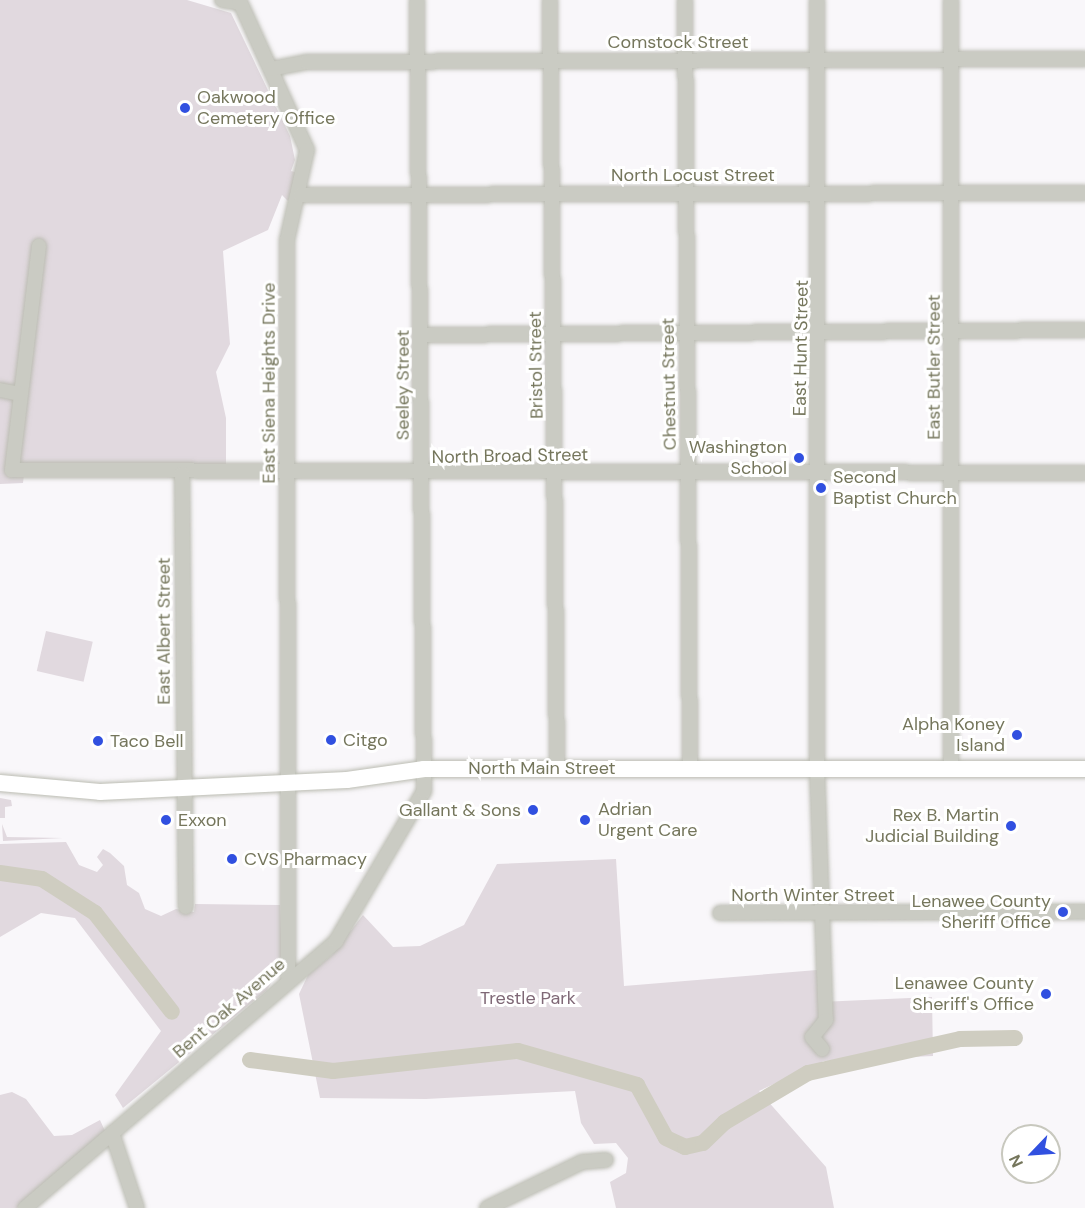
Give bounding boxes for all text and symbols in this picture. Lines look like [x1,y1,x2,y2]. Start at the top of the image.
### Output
street label: Comstock Street [608,31,748,53]
place label: Oakwood Cemetery Office [197,87,335,130]
marker: Oakwood Cemetery Office [178,101,192,115]
street label: North Locust Street [611,164,775,186]
street label: East Hunt Street [789,280,813,416]
street label: East Siena Heights Drive [258,282,280,484]
street label: East Butler Street [923,294,945,440]
street label: Bristol Street [524,311,548,419]
street label: Chestnut Street [657,317,681,451]
street label: Seeley Street [392,330,414,440]
place label: Washington School [689,437,787,480]
street label: North Broad Street [431,444,589,468]
marker: Washington School [792,451,806,465]
place label: Second Baptist Church [833,467,957,510]
marker: Second Baptist Church [814,481,828,495]
street label: East Albert Street [153,557,175,705]
place label: Alpha Koney Island [902,714,1005,756]
marker: Alpha Koney Island [1010,728,1024,742]
place label: Citgo [343,729,388,751]
place label: Taco Bell [110,730,183,752]
marker: Citgo [324,733,338,747]
marker: Taco Bell [91,734,105,748]
street label: North Main Street [468,757,616,779]
place label: Gallant & Sons [399,799,521,821]
place label: Adrian Urgent Care [598,799,698,842]
marker: Gallant & Sons [526,803,540,817]
place label: Rex B. Martin Judicial Building [865,805,999,848]
place label: Exxon [178,809,227,831]
marker: Adrian Urgent Care [576,811,594,829]
marker: Exxon [159,813,173,827]
marker: Rex B. Martin Judicial Building [1004,819,1018,833]
place label: CVS Pharmacy [244,848,367,870]
marker: CVS Pharmacy [225,852,239,866]
street label: North Winter Street [731,884,895,906]
place label: Lenawee County Sheriff Office [912,891,1051,934]
marker: Lenawee County Sheriff Office [1056,905,1070,919]
street label: Bent Oak Avenue [168,953,290,1063]
place label: Lenawee County Sheriff's Office [895,973,1034,1016]
park label: Trestle Park [480,987,576,1009]
marker: Lenawee County Sheriff's Office [1039,987,1053,1001]
north arrow [1001,1124,1061,1184]
text: N [1004,1151,1028,1171]

